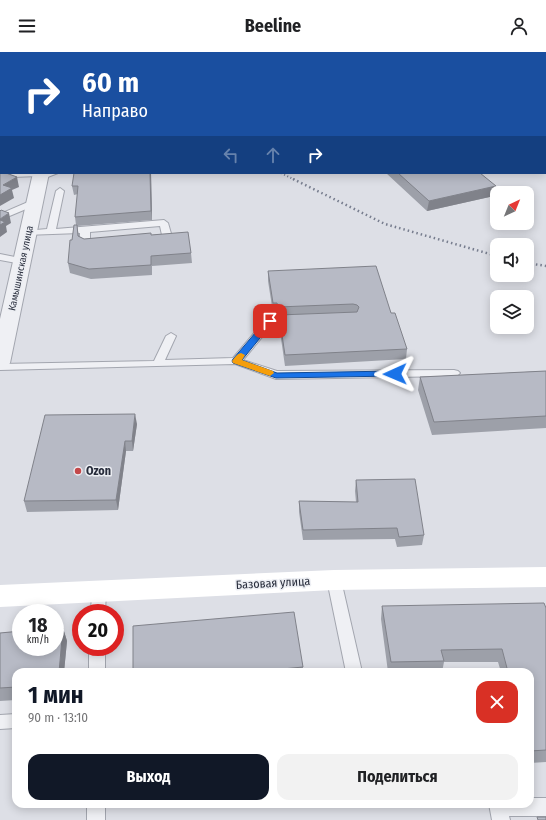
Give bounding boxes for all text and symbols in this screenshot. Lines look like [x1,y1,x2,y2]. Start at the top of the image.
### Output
icon: menu [16,15,38,37]
text: Beeline [245,15,301,37]
icon: person [508,15,530,37]
text: 60 m [82,66,139,99]
icon: right [16,68,68,120]
text: Направо [82,100,148,122]
icon: left [220,144,242,166]
icon: ahead [262,144,284,166]
icon: right [304,144,326,166]
north arrow [490,186,534,230]
map controls [490,186,534,334]
street label: Камышинская улица [6,224,36,312]
button: sound [490,238,534,282]
button: layers [490,290,534,334]
pin [253,304,287,338]
icon: arrive [259,310,281,332]
position arrow [374,353,416,395]
place label: Ozon [86,464,111,478]
marker: Ozon [73,466,83,476]
street label: Базовая улица [235,574,311,592]
speed limit sign: 20 [72,604,124,656]
text: 18 [28,613,48,637]
text: km/h [27,634,49,646]
text: 1 мин [28,681,83,709]
button: close [476,681,518,723]
text: 90 m · 13:10 [28,710,88,725]
button: Выход [28,754,269,800]
button: Поделиться [277,754,518,800]

